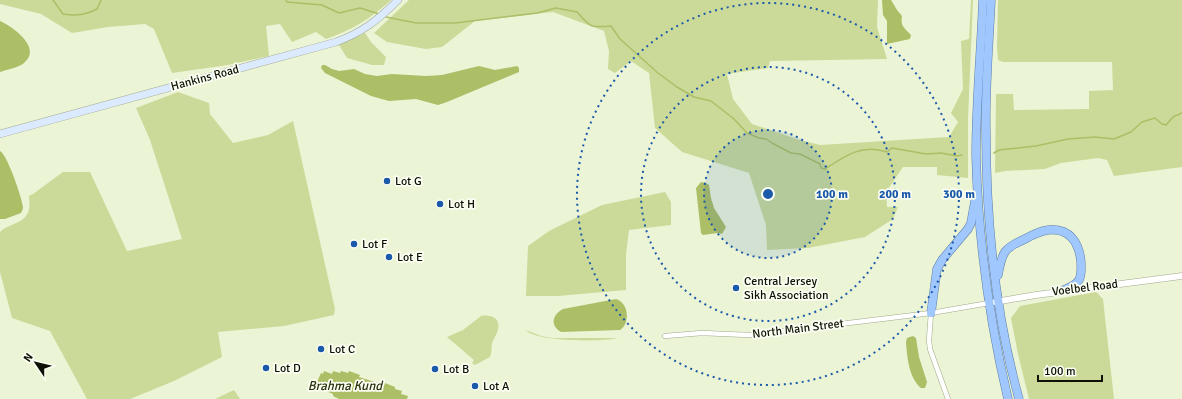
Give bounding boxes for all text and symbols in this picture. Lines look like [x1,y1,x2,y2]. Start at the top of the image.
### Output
street label: Hankins Road [169,62,241,94]
place label: Lot G [395,174,422,189]
marker: Lot G [382,176,392,186]
centre of rings [761,187,775,201]
text: 100 m [816,187,848,202]
text: 200 m [879,187,911,202]
text: 300 m [943,187,975,202]
place label: Lot H [448,197,475,212]
marker: Lot H [435,199,445,209]
place label: Lot F [362,237,387,252]
marker: Lot F [349,239,359,249]
place label: Lot E [397,250,423,265]
marker: Lot E [384,252,394,262]
place label: Central Jersey Sikh Association [744,274,829,303]
street label: Voelbel Road [1051,277,1119,299]
marker: Central Jersey Sikh Association [731,283,741,293]
street label: North Main Street [751,316,845,342]
place label: Lot C [329,342,355,357]
north arrow [16,343,56,383]
marker: Lot C [316,344,326,354]
text: N [21,351,36,364]
scale bar [1038,357,1102,383]
place label: Lot D [274,361,301,376]
place label: Lot B [443,362,469,377]
marker: Lot D [261,363,271,373]
marker: Lot B [430,364,440,374]
text: 100 m [1044,364,1076,379]
water label: Brahma Kund [308,378,384,394]
place label: Lot A [483,379,510,394]
marker: Lot A [470,381,480,391]

